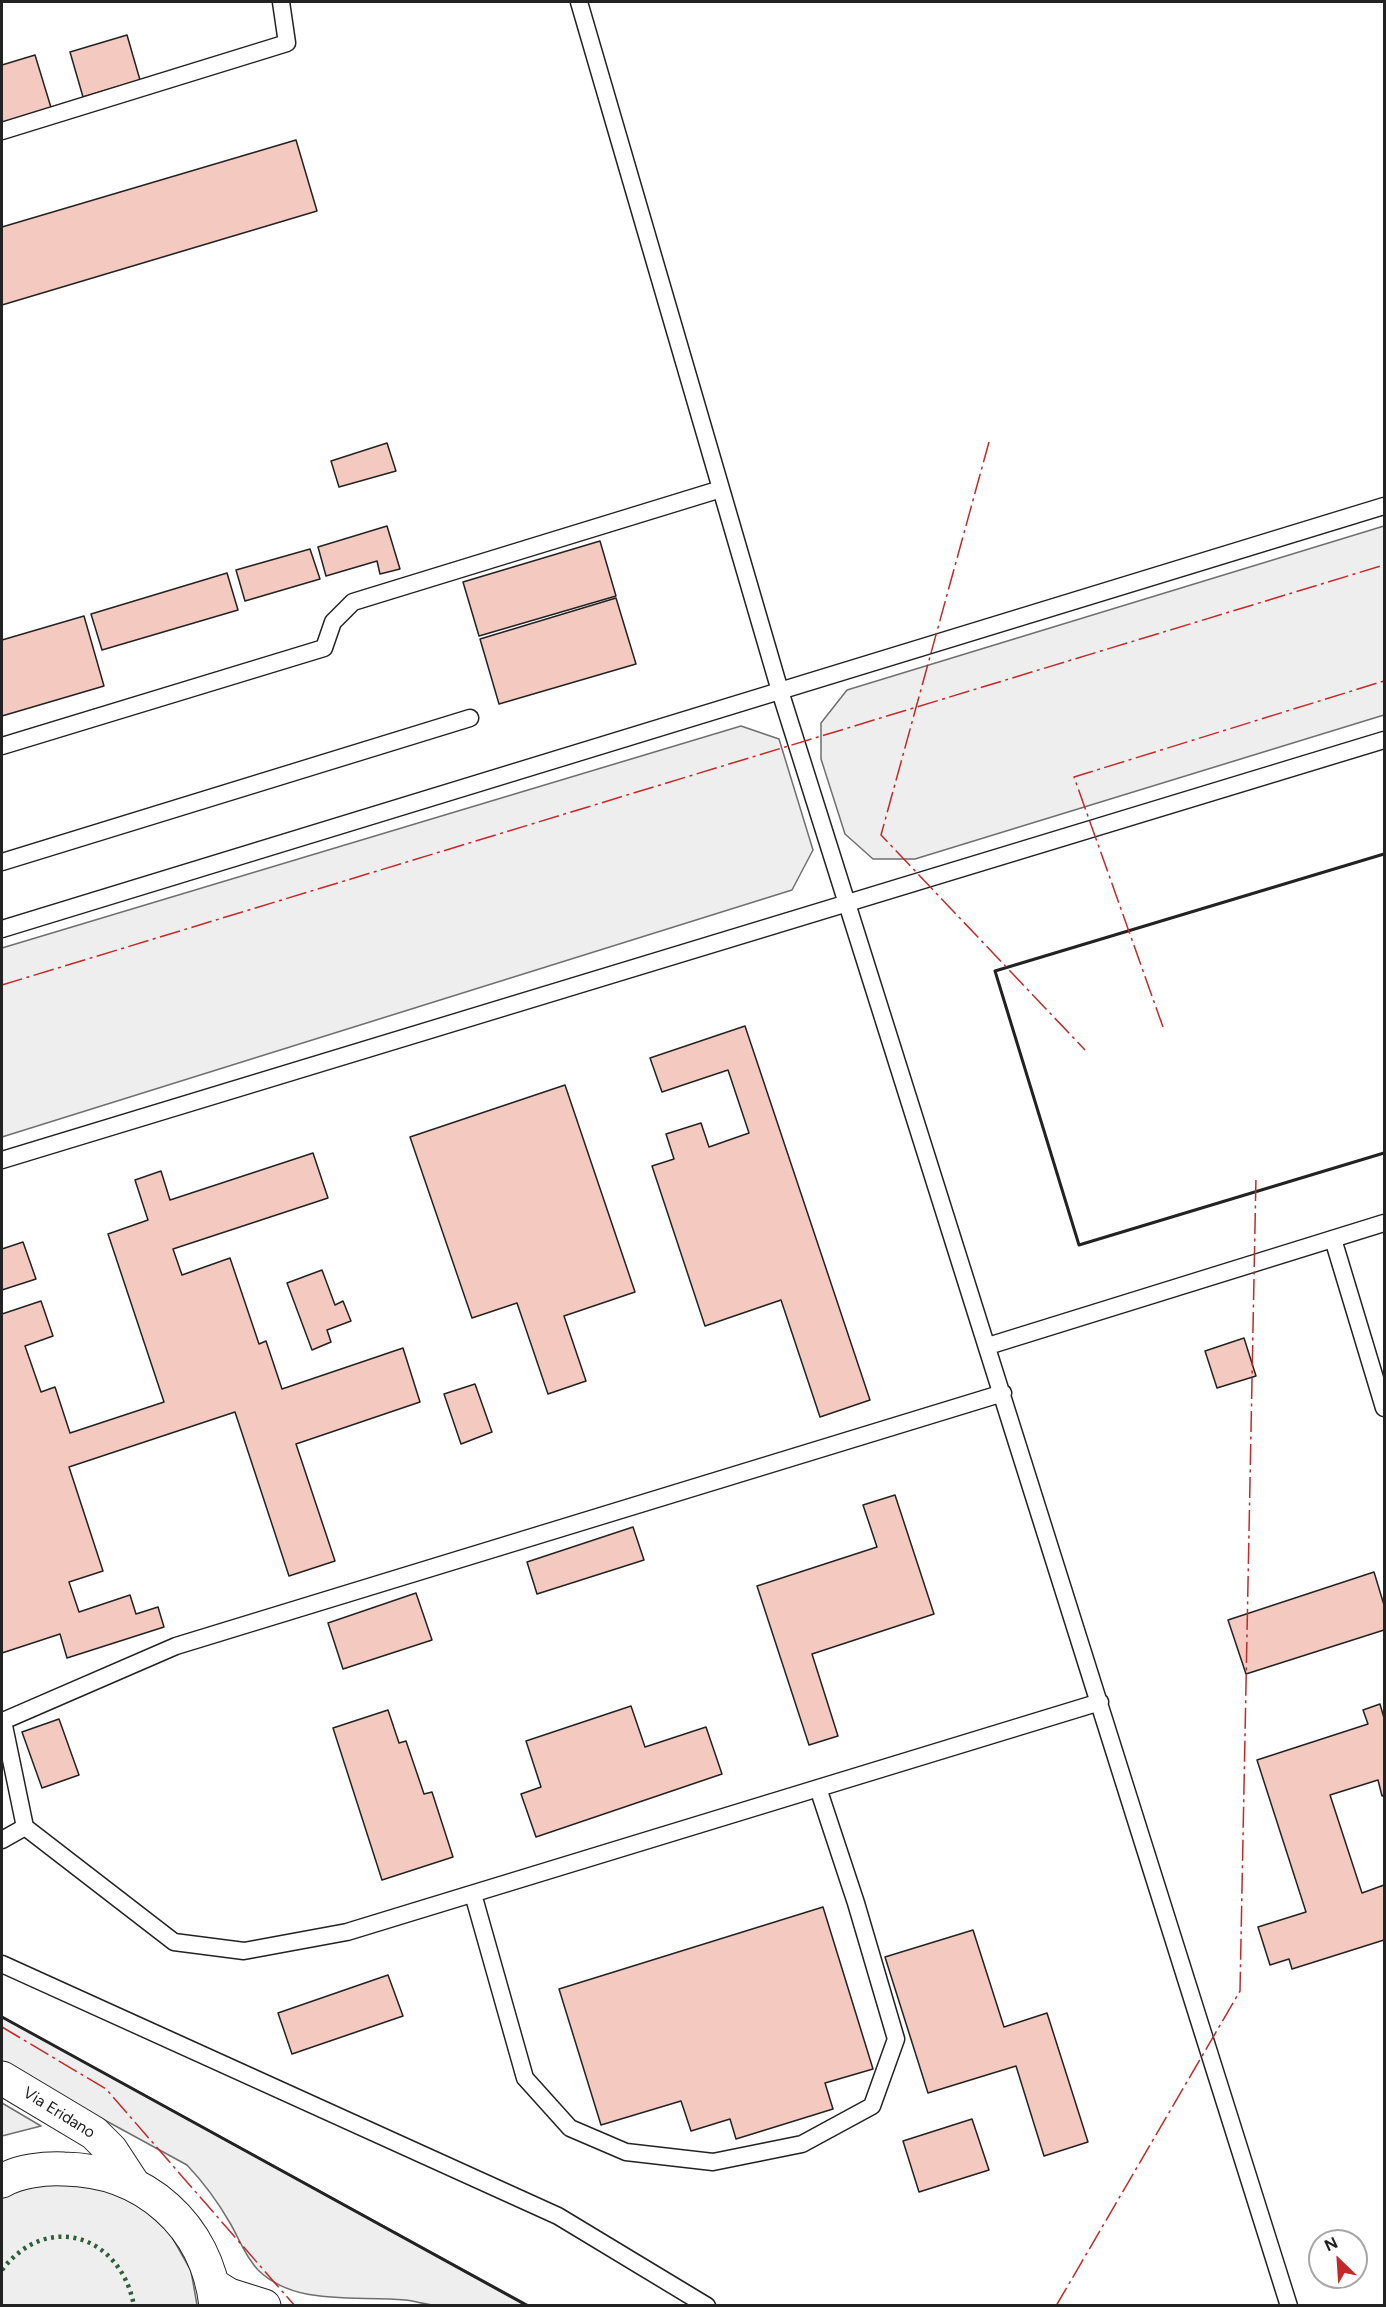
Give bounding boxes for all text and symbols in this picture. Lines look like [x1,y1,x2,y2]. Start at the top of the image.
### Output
street label: Via Eridano [19,2083,99,2143]
north arrow [1308,2229,1368,2289]
text: N [1321,2233,1341,2255]

